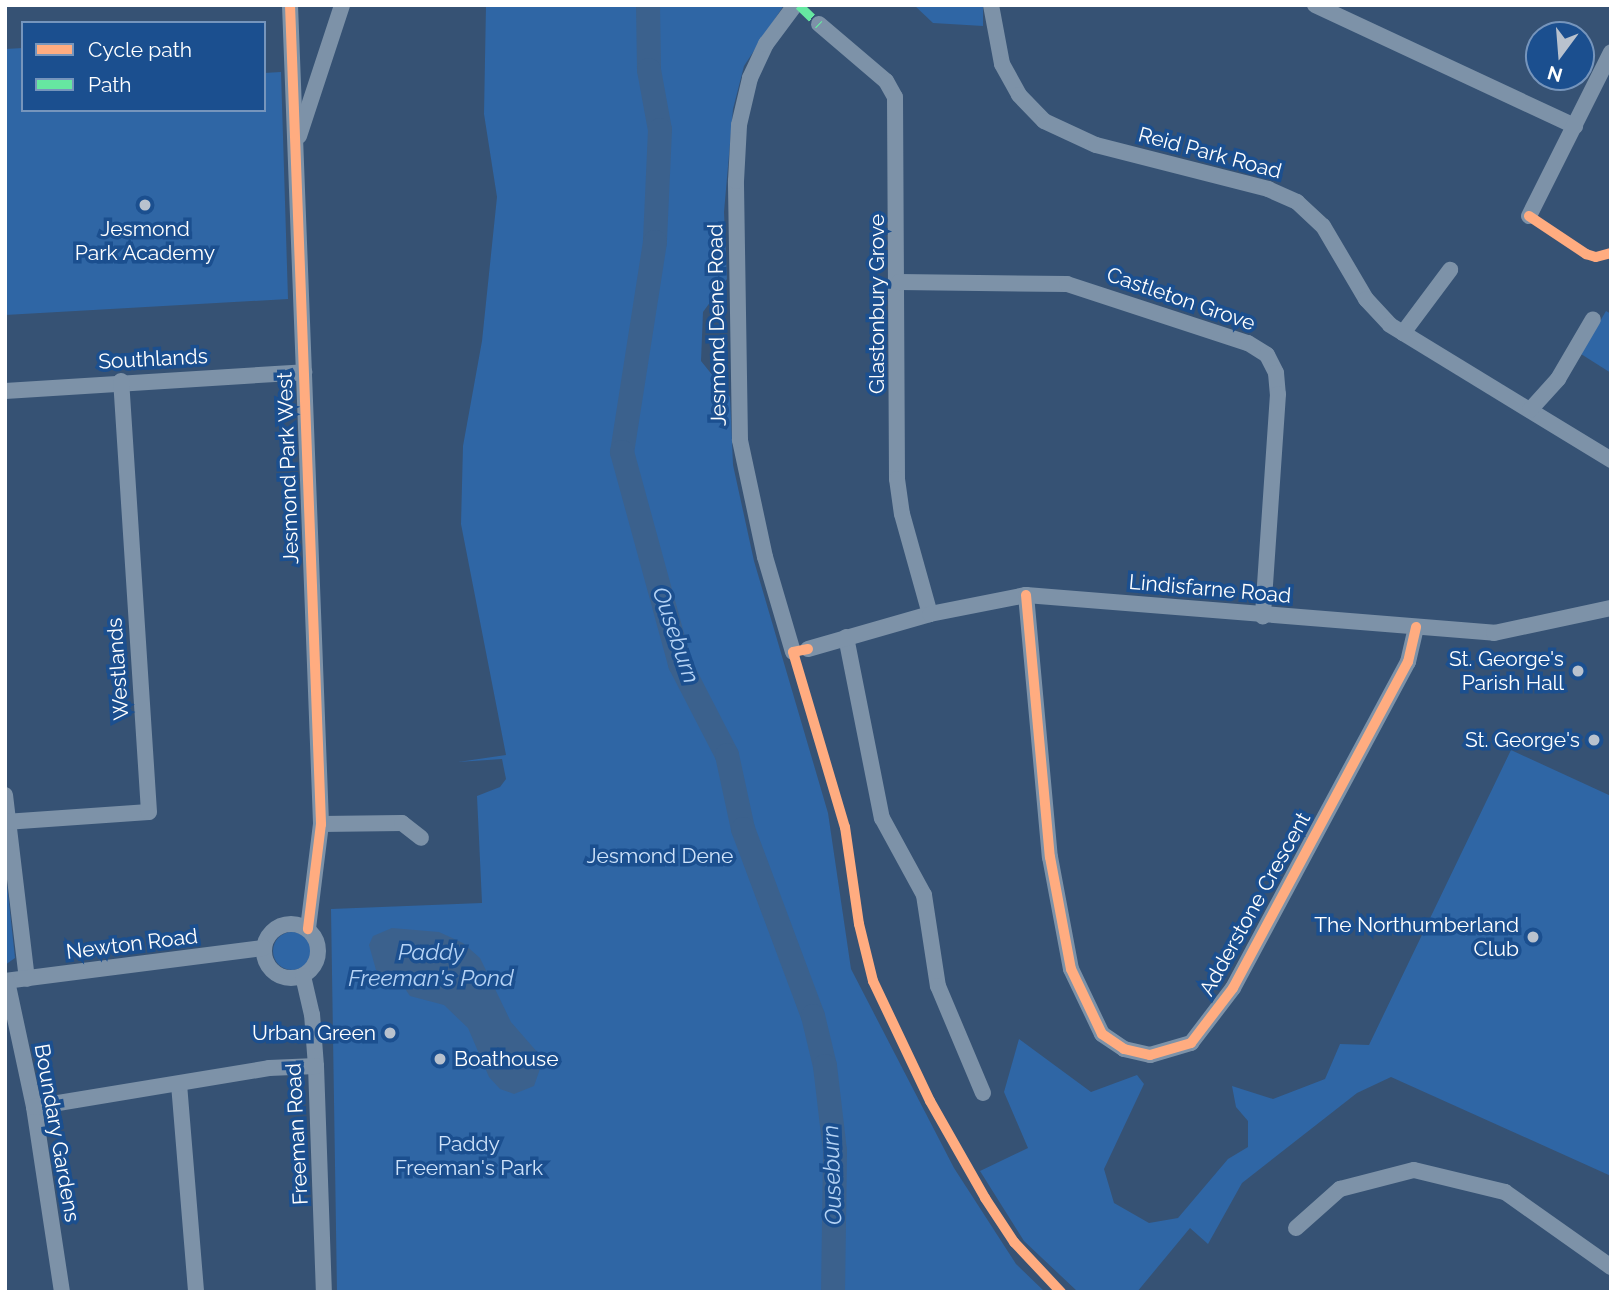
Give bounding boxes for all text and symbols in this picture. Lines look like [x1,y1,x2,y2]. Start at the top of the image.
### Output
legend [21,21,266,112]
north arrow [1525,21,1595,91]
text: Cycle path [88,37,192,62]
text: N [1545,62,1565,87]
text: Path [88,72,132,97]
street label: Reid Park Road [1136,122,1284,184]
marker: Jesmond Park Academy [137,197,153,213]
street label: Glastonbury Grove [864,214,890,394]
place label: Jesmond Park Academy [75,216,215,266]
street label: Jesmond Dene Road [703,224,731,426]
street label: Castleton Grove [1104,262,1258,336]
street label: Southlands [98,344,208,374]
street label: Jesmond Park West [272,371,304,565]
street label: Lindisfarne Road [1128,569,1292,609]
water label: Ouseburn [647,583,705,687]
street label: Westlands [102,617,134,721]
place label: St. George's Parish Hall [1449,646,1564,696]
marker: St. George's Parish Hall [1570,663,1586,679]
place label: St. George's [1465,727,1580,753]
marker: St. George's [1586,732,1602,748]
street label: Adderstone Crescent [1194,808,1316,1000]
park label: Jesmond Dene [587,843,733,869]
place label: The Northumberland Club [1314,912,1519,962]
street label: Newton Road [65,923,199,965]
marker: The Northumberland Club [1525,929,1541,945]
water label: Paddy Freeman's Pond [348,938,514,992]
place label: Urban Green [252,1020,376,1046]
marker: Urban Green [382,1025,398,1041]
street label: Boundary Gardens [29,1042,85,1224]
place label: Boathouse [454,1046,559,1072]
marker: Boathouse [432,1051,448,1067]
street label: Freeman Road [281,1062,313,1206]
water label: Ouseburn [816,1124,848,1226]
park label: Paddy Freeman's Park [395,1131,543,1181]

